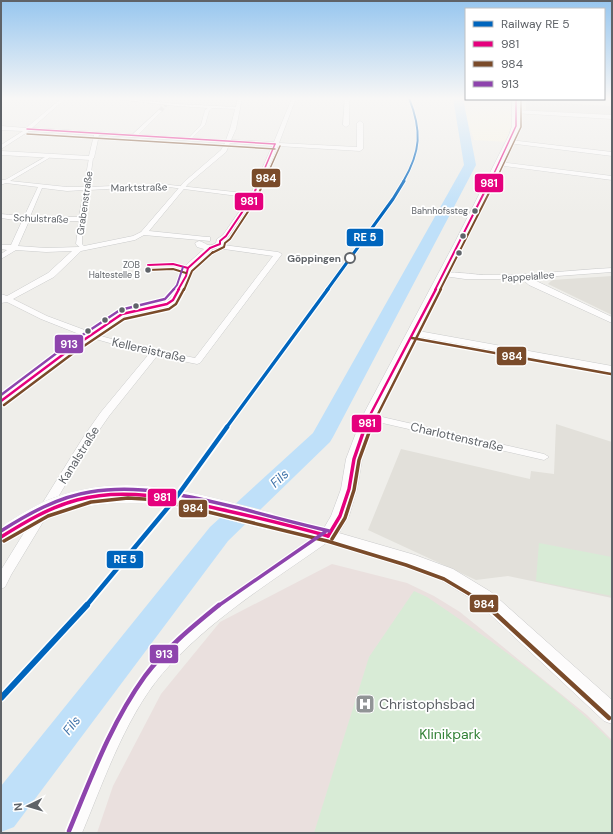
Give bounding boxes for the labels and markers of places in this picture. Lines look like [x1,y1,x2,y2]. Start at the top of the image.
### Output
place label: Bahnhofssteg [412,205,468,217]
marker: Bahnhofssteg [470,206,480,216]
unlabelled marker [458,231,468,241]
unlabelled marker [454,248,464,258]
place label: Göppingen [287,252,341,265]
marker: Göppingen [344,252,356,264]
place label: ZOB Haltestelle B [89,259,140,281]
marker: ZOB Haltestelle B [143,265,153,275]
unlabelled marker [131,301,141,311]
unlabelled marker [117,305,127,315]
unlabelled marker [100,315,110,325]
unlabelled marker [83,326,93,336]
hospital icon: Christophsbad [354,693,376,715]
place label: Christophsbad [379,695,475,713]

